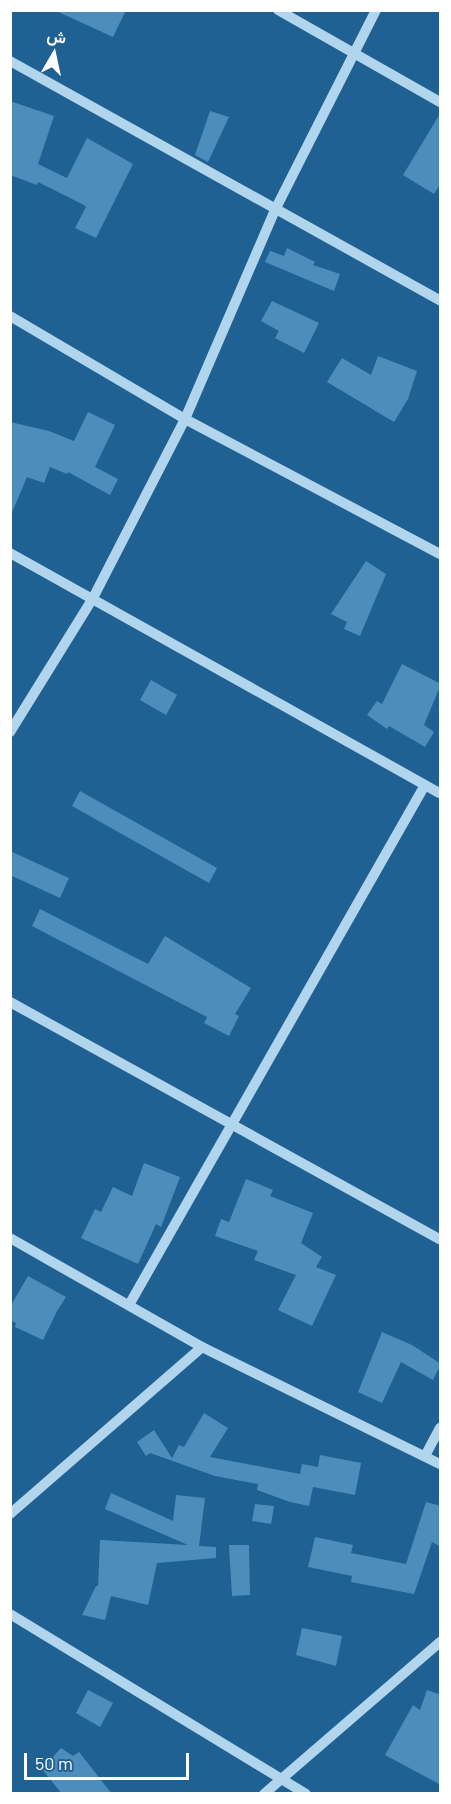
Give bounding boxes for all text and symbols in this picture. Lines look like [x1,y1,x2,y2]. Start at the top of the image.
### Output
north arrow [24,24,84,84]
text: ش [46,25,68,47]
scale bar [27,1741,192,1779]
text: 50 m [35,1752,73,1774]

